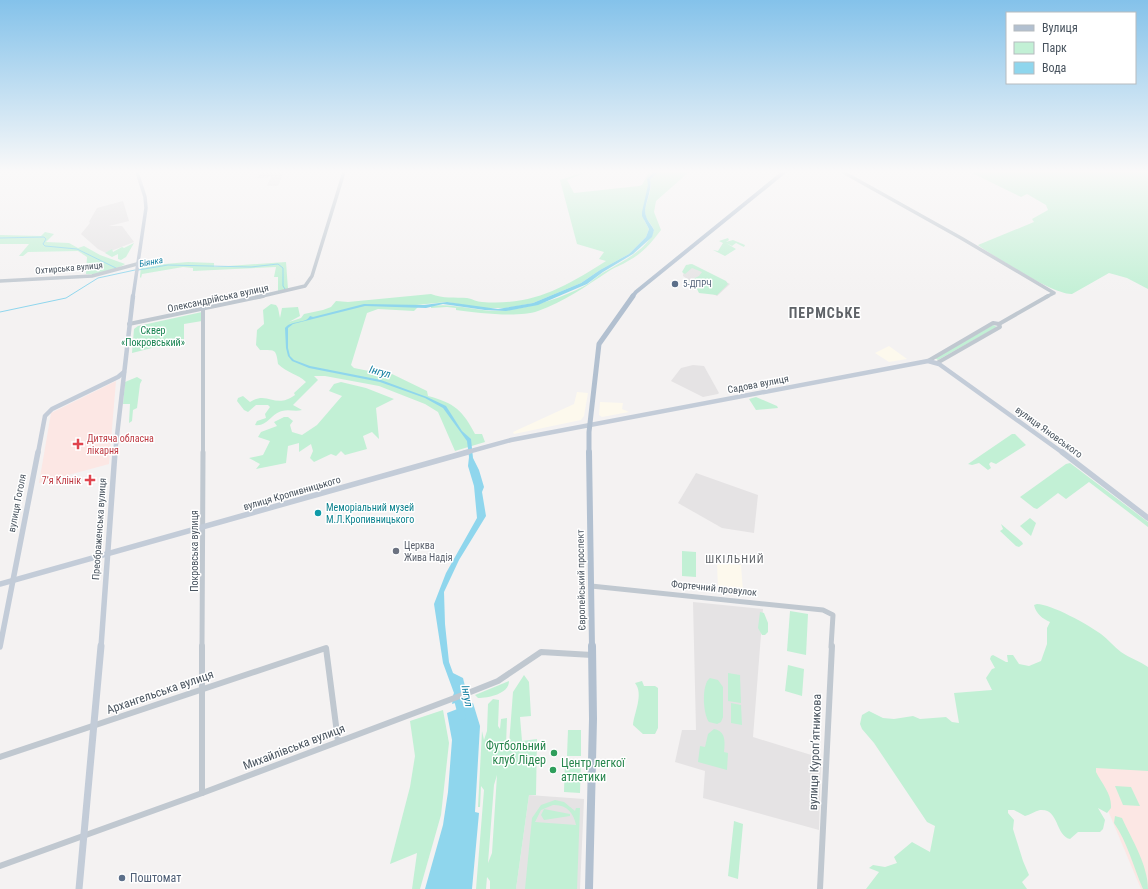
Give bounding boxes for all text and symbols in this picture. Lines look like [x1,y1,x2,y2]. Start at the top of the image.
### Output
legend [1006,12,1136,84]
text: Вулиця [1042,21,1078,35]
text: Парк [1042,41,1067,55]
text: Вода [1042,61,1067,75]
water label: Біянка [138,255,164,269]
street label: Охтирська вулиця [35,260,103,276]
marker: 5-ДПРЧ [670,279,680,289]
place label: 5-ДПРЧ [683,279,712,289]
street label: Олександрійська вулиця [166,282,270,314]
district label: ПЕРМСЬКЕ [789,305,861,321]
park label: Сквер «Покровський» [121,325,185,348]
water label: Інгул [368,363,393,381]
street label: Садова вулиця [726,373,790,395]
street label: вулиця Яновського [1013,404,1085,460]
place label: Дитяча обласна лікарня [87,433,154,456]
marker: Дитяча обласна лікарня [72,438,84,450]
street label: вулиця Гоголя [6,473,28,533]
marker: 7ʼя Клінік [84,474,96,486]
street label: вулиця Кропивницького [242,474,342,512]
place label: 7ʼя Клінік [42,475,81,486]
street label: Преображенська вулиця [90,477,108,580]
place label: Меморіальний музей М.Л.Кропивницького [326,502,414,525]
marker: Меморіальний музей М.Л.Кропивницького [313,508,323,518]
street label: Покровська вулиця [189,510,200,592]
street label: Європейський проспект [575,529,587,631]
place label: Церква Жива Надія [404,540,453,563]
marker: Церква Жива Надія [391,546,401,556]
district label: ШКІЛЬНИЙ [705,553,765,566]
street label: Фортечний провулок [671,577,758,598]
street label: Архангельська вулиця [105,667,215,717]
water label: Інгул [459,684,476,708]
street label: вулиця Куропʼятникова [806,693,824,810]
street label: Михайлівська вулиця [241,721,347,773]
place label: Футбольний клуб Лідер [486,739,546,767]
marker: Футбольний клуб Лідер [549,748,559,758]
place label: Центр легкої атлетики [561,756,626,784]
marker: Центр легкої атлетики [548,765,558,775]
place label: Поштомат [130,871,181,885]
marker: Поштомат [117,873,127,883]

